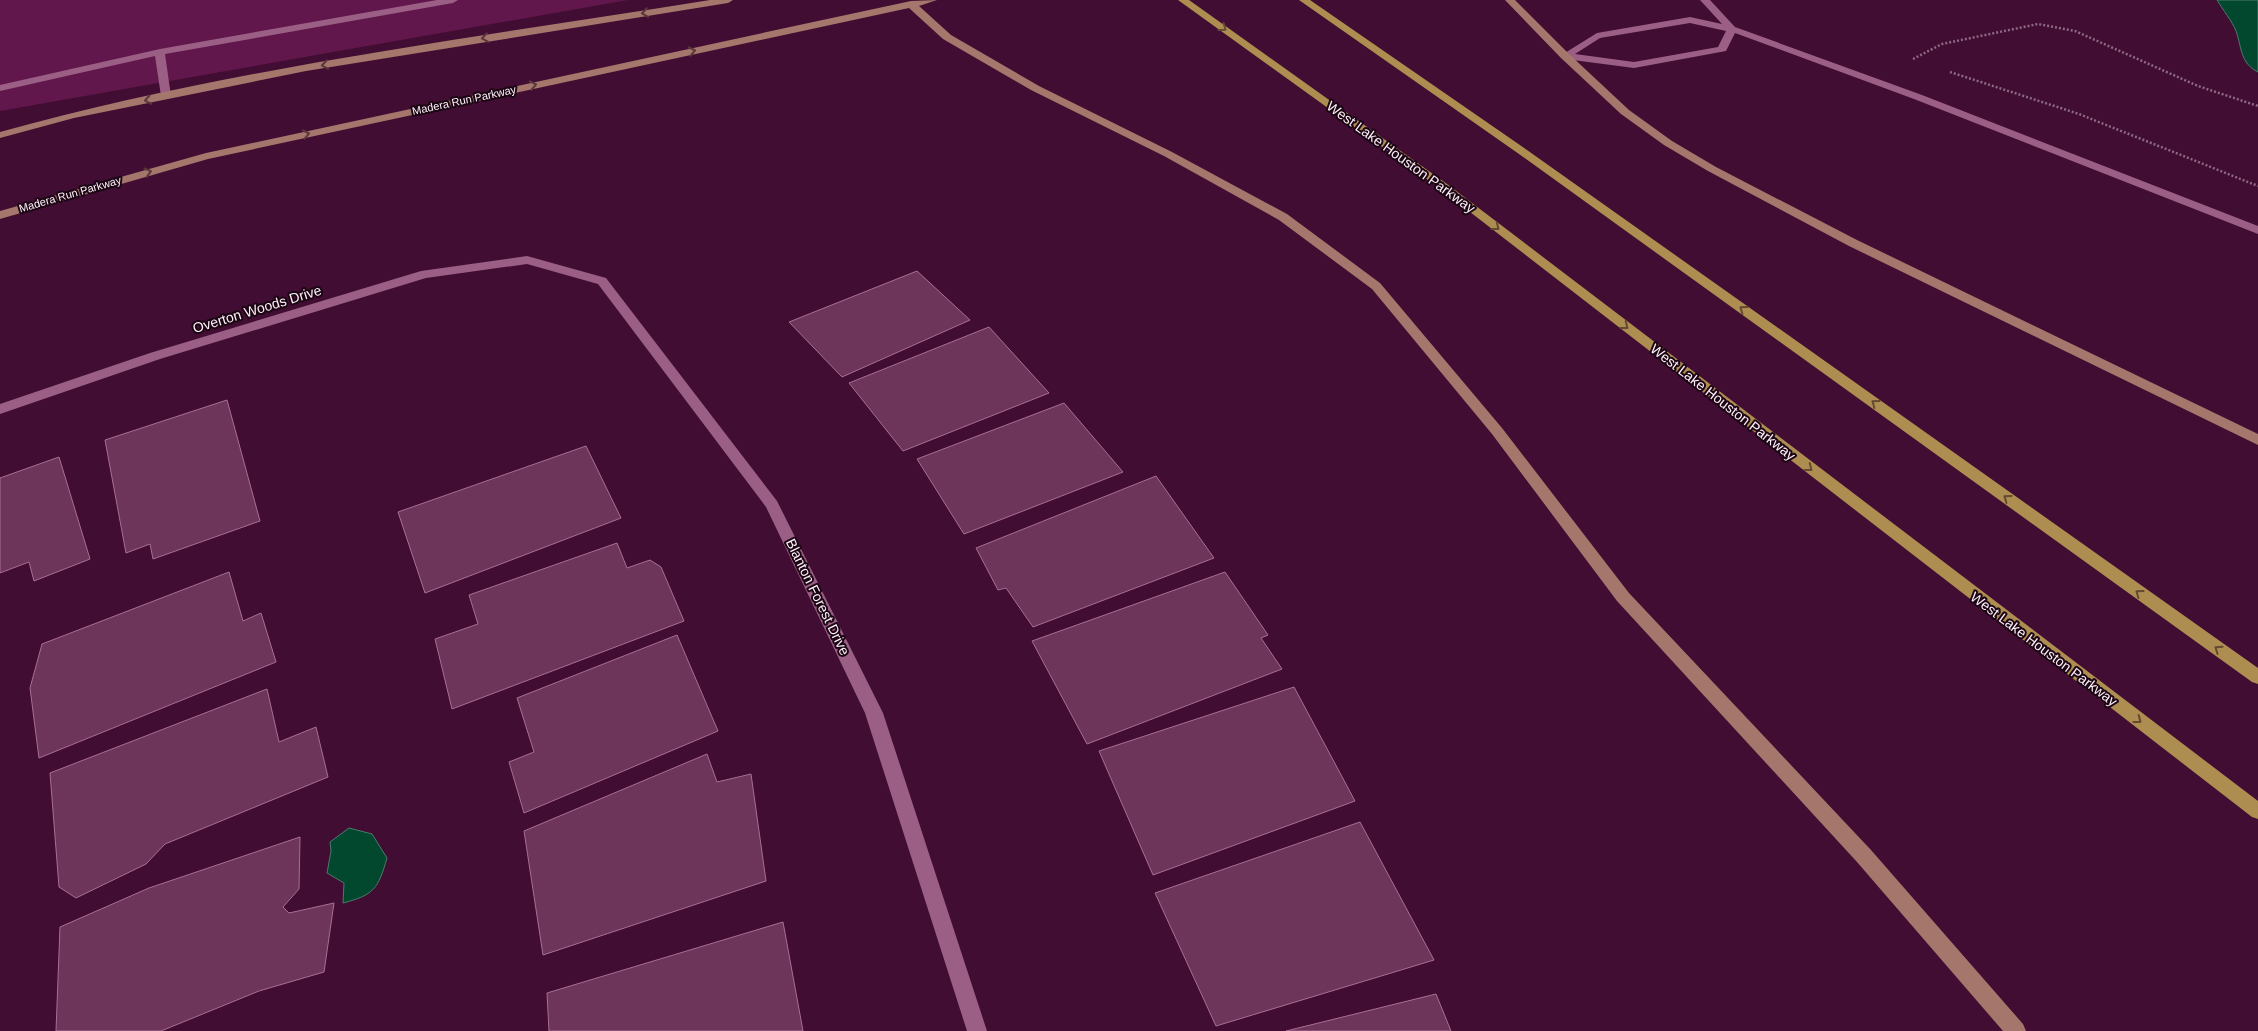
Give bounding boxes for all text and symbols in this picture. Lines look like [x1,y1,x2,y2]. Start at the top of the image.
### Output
one-way arrow [641,7,649,18]
one-way arrow [1217,23,1226,31]
one-way arrow [481,32,489,43]
one-way arrow [687,46,696,57]
one-way arrow [320,59,329,69]
one-way arrow [529,80,537,91]
street label: Madera Run Parkway [411,83,517,117]
one-way arrow [144,94,153,105]
street label: West Lake Houston Parkway [1324,98,1478,216]
one-way arrow [301,129,310,140]
one-way arrow [143,168,151,178]
street label: Madera Run Parkway [18,174,123,214]
one-way arrow [1490,221,1500,230]
street label: Overton Woods Drive [191,282,323,336]
one-way arrow [1739,306,1748,315]
one-way arrow [1619,320,1629,329]
street label: West Lake Houston Parkway [1647,340,1799,464]
one-way arrow [1871,400,1881,409]
one-way arrow [1803,462,1812,470]
one-way arrow [2003,495,2013,504]
street label: Blanton Forest Drive [783,536,853,658]
street label: West Lake Houston Parkway [1968,589,2120,709]
one-way arrow [2135,590,2145,599]
one-way arrow [2214,646,2224,655]
one-way arrow [2132,714,2142,723]

